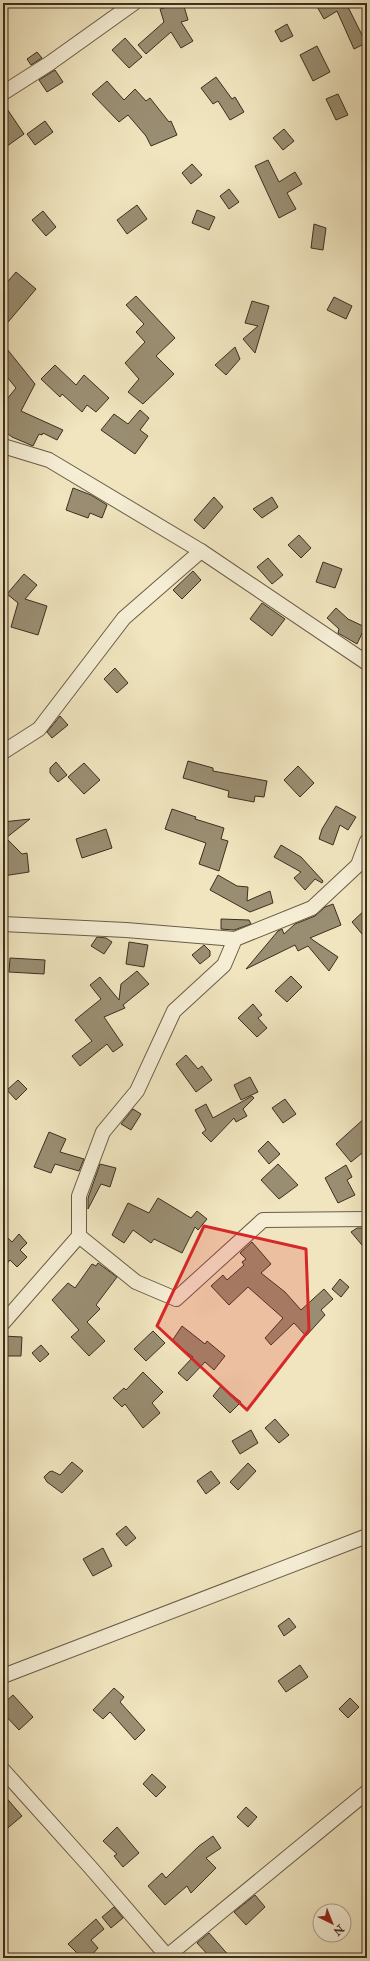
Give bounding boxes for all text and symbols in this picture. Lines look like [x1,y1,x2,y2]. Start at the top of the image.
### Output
north arrow [312,1903,352,1943]
text: N [330,1921,347,1939]

